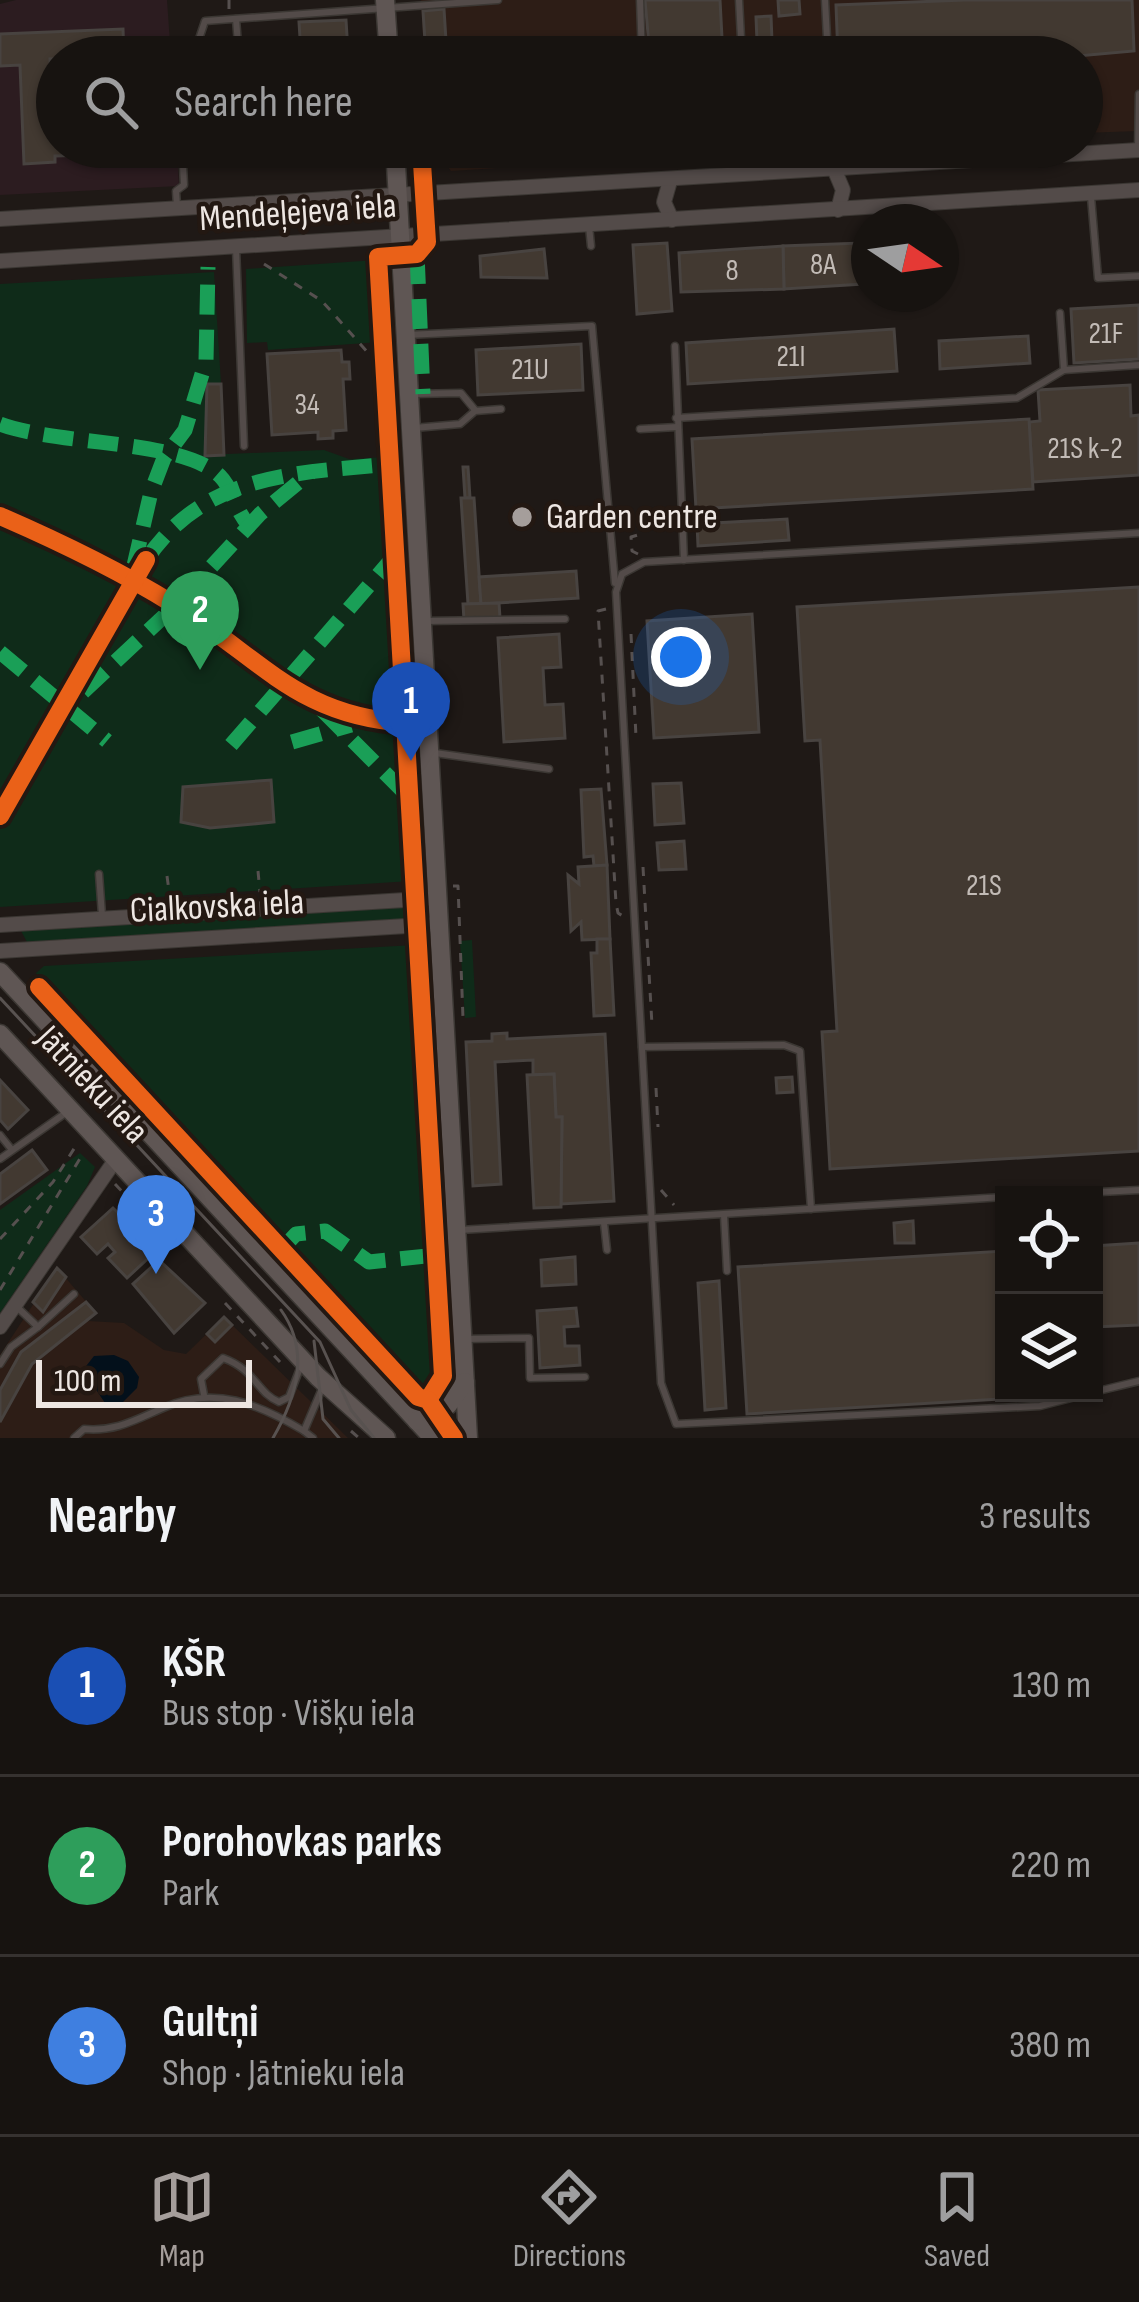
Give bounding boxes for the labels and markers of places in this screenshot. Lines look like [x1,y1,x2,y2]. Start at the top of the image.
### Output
place label: Garden centre [546,496,718,539]
marker: Garden centre [509,504,535,530]
pin: 2 [161,571,239,670]
pin: 1 [372,662,450,761]
pin: 3 [117,1175,195,1274]

